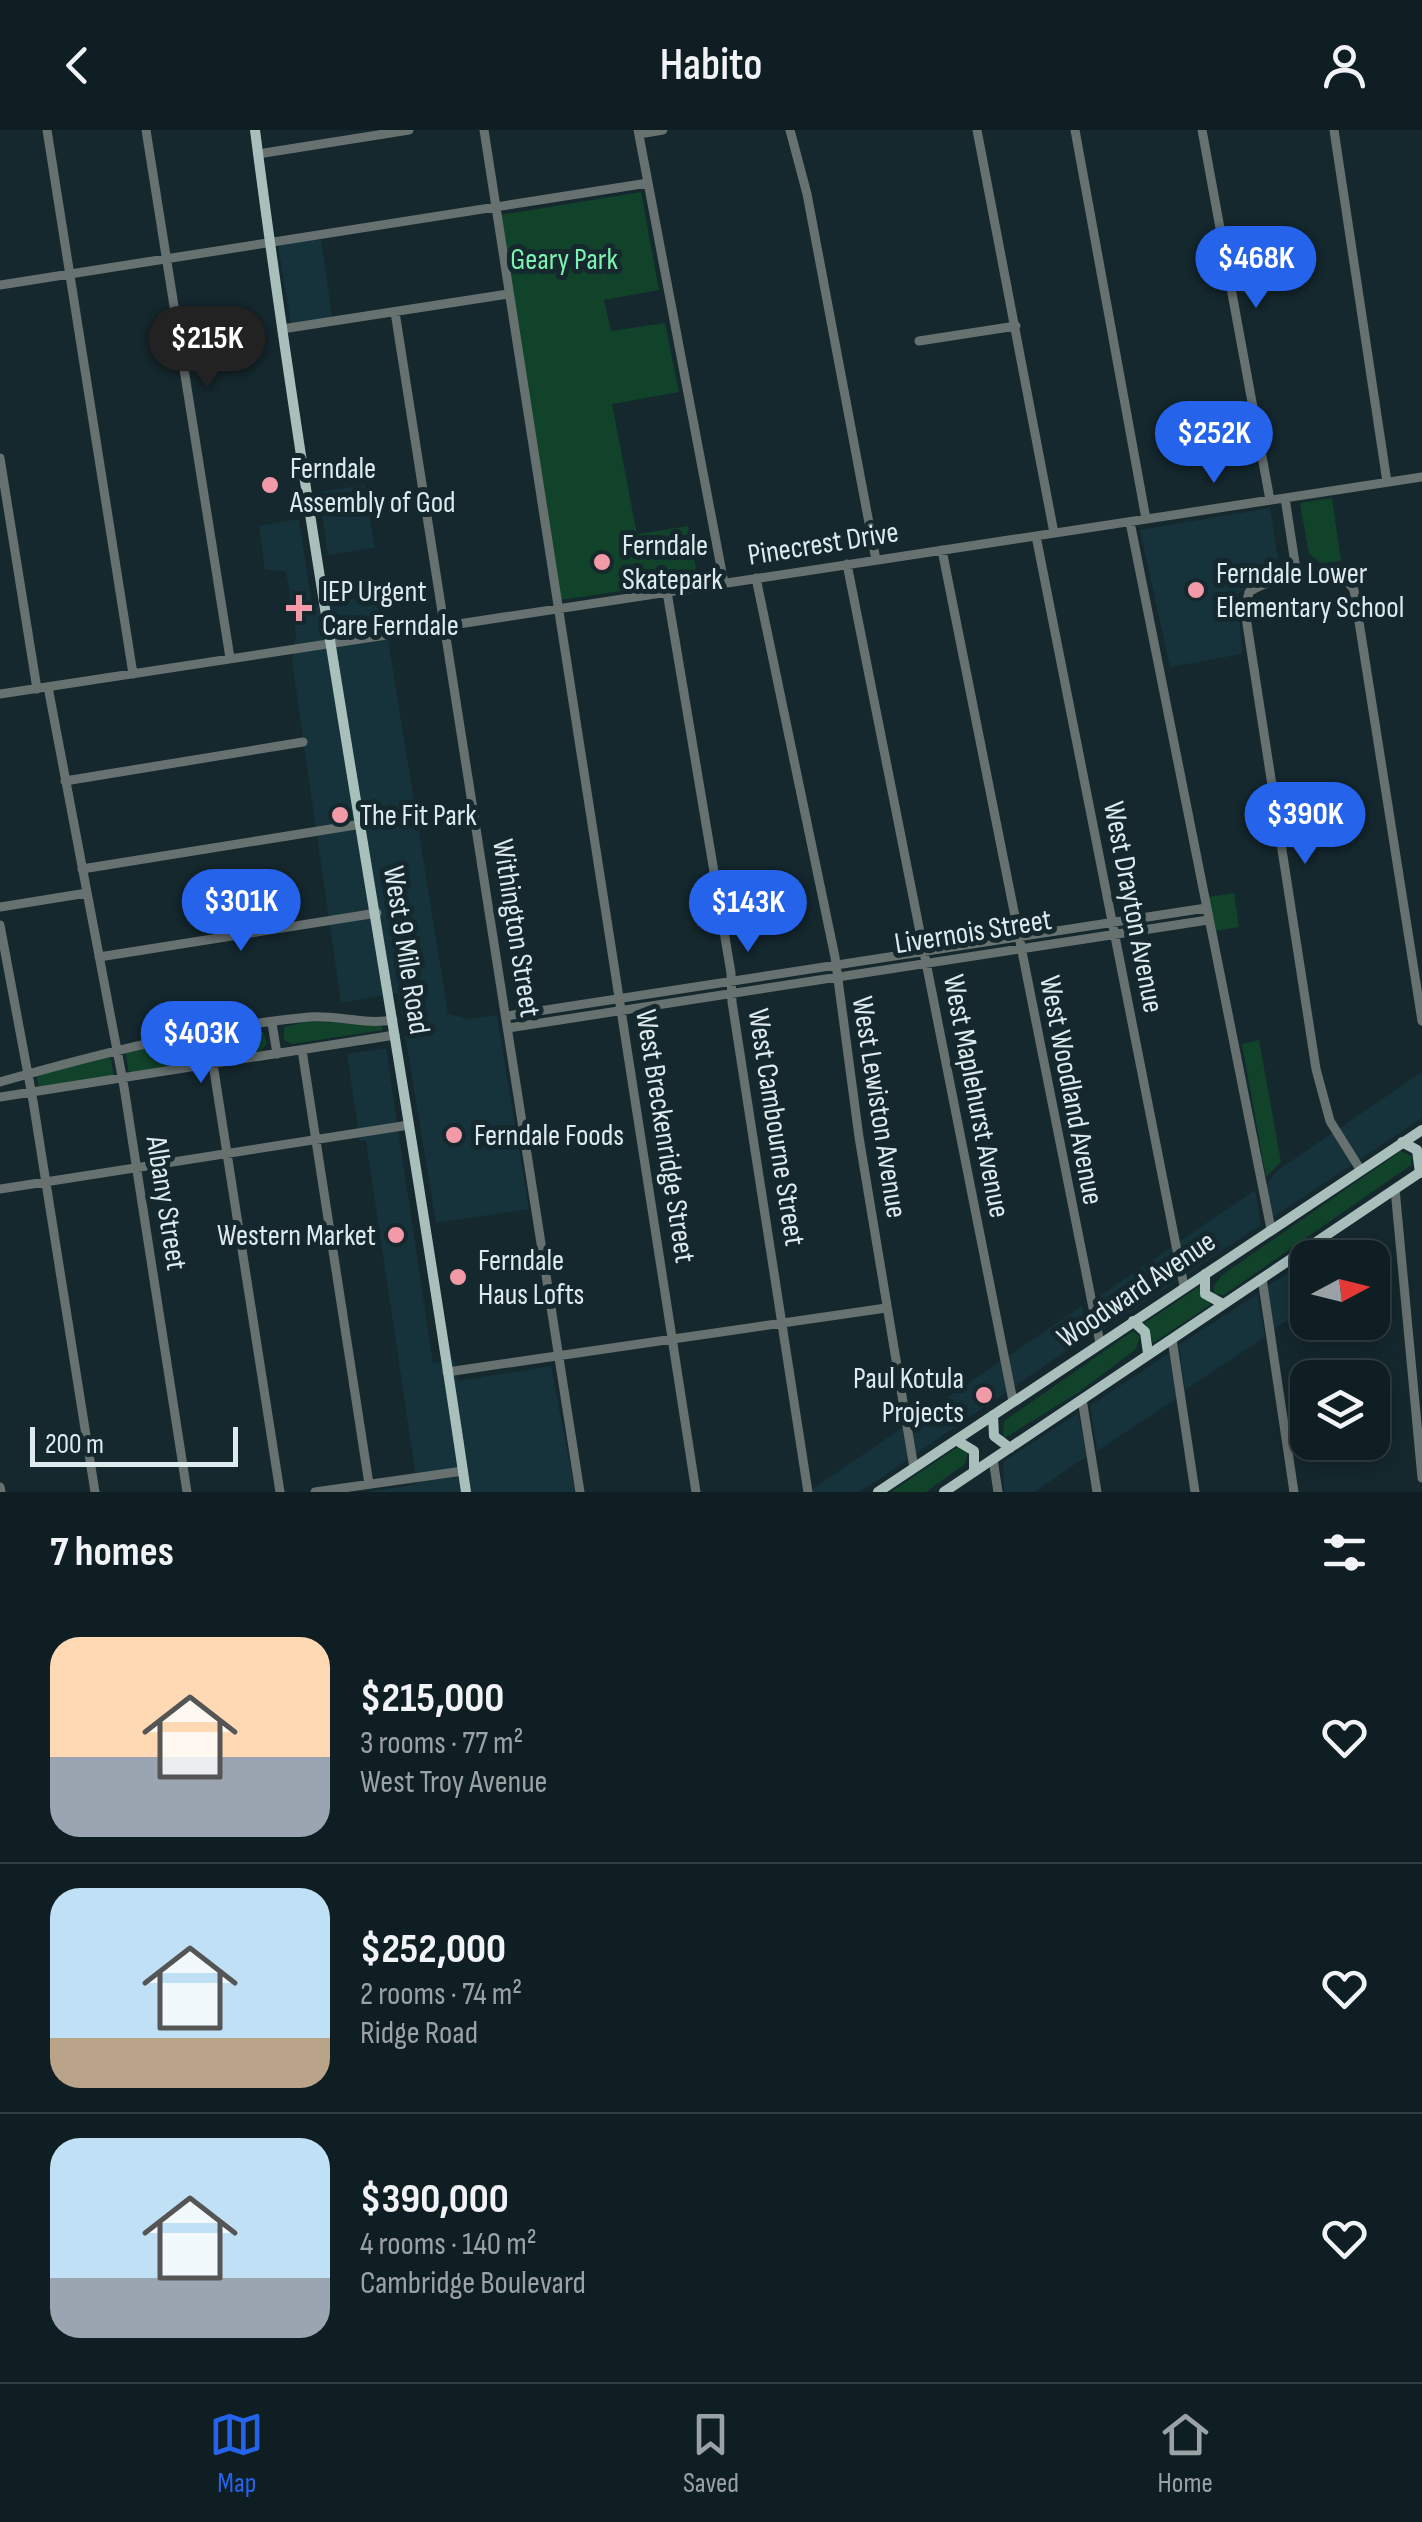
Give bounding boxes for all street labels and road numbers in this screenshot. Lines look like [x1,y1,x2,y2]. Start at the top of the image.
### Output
street label: Pinecrest Drive [745,514,901,574]
street label: West Drayton Avenue [1095,799,1171,1016]
street label: Withington Street [484,837,548,1020]
street label: West 9 Mile Road [375,864,437,1037]
street label: Livernois Street [892,902,1054,962]
street label: West Maplehurst Avenue [935,972,1017,1221]
street label: West Woodland Avenue [1031,972,1111,1208]
street label: West Lewiston Avenue [844,994,914,1221]
street label: West Cambourne Street [739,1006,813,1248]
street label: West Breckenridge Street [627,1007,703,1265]
street label: Albany Street [138,1133,194,1273]
street label: Woodward Avenue [1051,1224,1223,1356]

